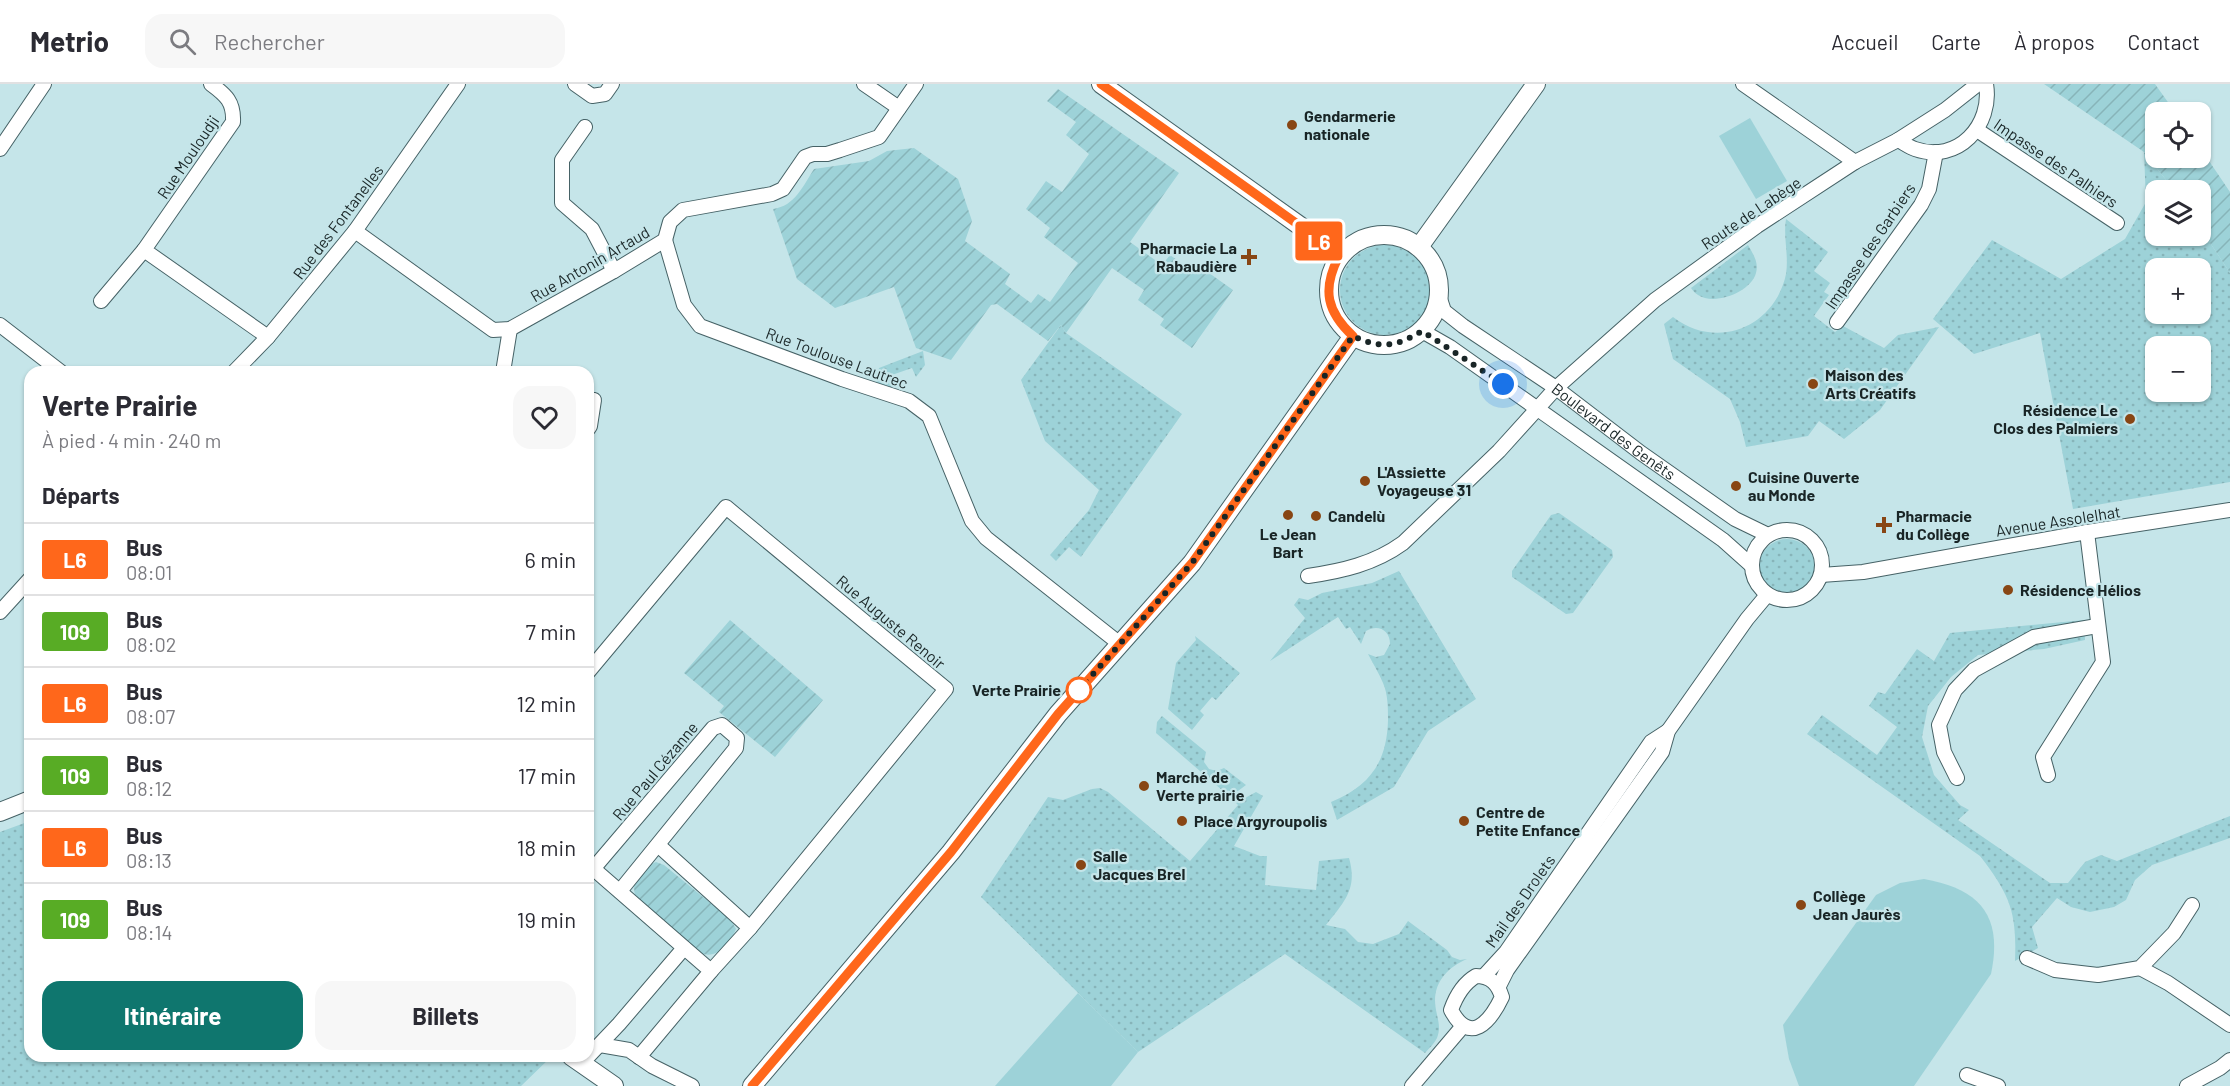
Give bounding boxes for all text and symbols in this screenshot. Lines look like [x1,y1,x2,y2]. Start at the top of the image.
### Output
search box [145,14,565,68]
text: Metrio [30,24,109,58]
icon: search [166,25,199,58]
text: Rechercher [214,28,325,54]
text: Accueil [1831,29,1898,54]
text: Carte [1931,29,1981,54]
text: À propos [2014,29,2095,54]
text: Contact [2128,29,2200,54]
map controls [2145,102,2211,402]
button: locate [2145,102,2211,168]
place label: Gendarmerie nationale [1304,106,1396,143]
street label: Rue Mouloudji [153,111,222,202]
street label: Impasse des Palhiers [1991,114,2122,211]
marker: Gendarmerie nationale [1285,118,1299,132]
street label: Rue des Fontanelles [288,161,387,283]
street label: Route de Labège [1697,172,1804,253]
street label: Impasse des Garbiers [1820,179,1919,312]
button: layers [2145,180,2211,246]
street label: Rue Antonin Artaud [527,222,653,305]
line badge: L6 [1292,222,1346,260]
text: L6 [1307,229,1331,254]
place label: Pharmacie La Rabaudière [1140,238,1237,275]
marker: Pharmacie La Rabaudière [1242,250,1256,264]
button: + [2145,258,2211,324]
street label: Rue Toulouse Lautrec [763,323,911,392]
button: − [2145,336,2211,402]
place label: Maison des Arts Créatifs [1825,365,1916,402]
your location [1488,369,1518,399]
marker: Maison des Arts Créatifs [1806,377,1820,391]
street label: Boulevard des Genêts [1548,378,1679,483]
button: heart [513,386,576,449]
text: Verte Prairie [42,388,198,422]
place label: Résidence Le Clos des Palmiers [1993,400,2118,437]
marker: Résidence Le Clos des Palmiers [2123,412,2137,426]
text: À pied · 4 min · 240 m [42,428,221,452]
place label: L'Assiette Voyageuse 31 [1377,462,1471,499]
place label: Cuisine Ouverte au Monde [1748,467,1860,504]
marker: L'Assiette Voyageuse 31 [1358,474,1372,488]
marker: Cuisine Ouverte au Monde [1729,479,1743,493]
text: Départs [42,482,120,508]
street label: Avenue Assolelhat [1994,501,2122,540]
place label: Candelù [1328,506,1385,525]
place label: Pharmacie du Collège [1896,506,1972,543]
marker: Le Jean Bart [1281,508,1295,522]
marker: Candelù [1309,509,1323,523]
marker: Pharmacie du Collège [1877,518,1891,532]
place label: Le Jean Bart [1260,524,1316,561]
text: Bus [126,534,163,560]
text: 6 min [525,546,576,572]
text: L6 [63,547,87,572]
text: 08:01 [126,560,172,584]
street label: Rue Auguste Renoir [833,571,950,673]
place label: Résidence Hélios [2020,580,2141,599]
marker: Résidence Hélios [2001,583,2015,597]
text: Bus [126,606,163,632]
text: 7 min [526,618,576,644]
text: 109 [60,619,90,644]
text: 08:02 [126,632,177,656]
marker: Verte Prairie [1066,677,1092,703]
text: Bus [126,678,163,704]
place label: Verte Prairie [972,680,1061,699]
text: 12 min [516,690,576,716]
text: L6 [63,691,87,716]
text: 08:07 [126,704,175,728]
street label: Rue Paul Cézanne [608,718,701,824]
text: Bus [126,750,163,776]
text: 17 min [518,762,576,788]
text: 109 [60,763,90,788]
place label: Marché de Verte prairie [1156,767,1245,804]
text: 08:12 [126,776,172,800]
marker: Marché de Verte prairie [1137,779,1151,793]
place label: Centre de Petite Enfance [1476,802,1581,839]
place label: Place Argyroupolis [1194,811,1327,830]
marker: Place Argyroupolis [1175,814,1189,828]
marker: Centre de Petite Enfance [1457,814,1471,828]
text: Bus [126,822,163,848]
text: 18 min [517,834,576,860]
text: L6 [63,835,87,860]
place label: Salle Jacques Brel [1093,846,1186,883]
text: 08:13 [126,848,172,872]
street label: Mail des Drolets [1481,851,1559,951]
marker: Salle Jacques Brel [1074,858,1088,872]
place label: Collège Jean Jaurès [1813,886,1900,923]
text: Bus [126,894,163,920]
marker: Collège Jean Jaurès [1794,898,1808,912]
text: 19 min [517,906,576,932]
text: 109 [60,907,90,932]
text: 08:14 [126,920,173,944]
button: Itinéraire [42,981,303,1050]
button: Billets [315,981,576,1050]

